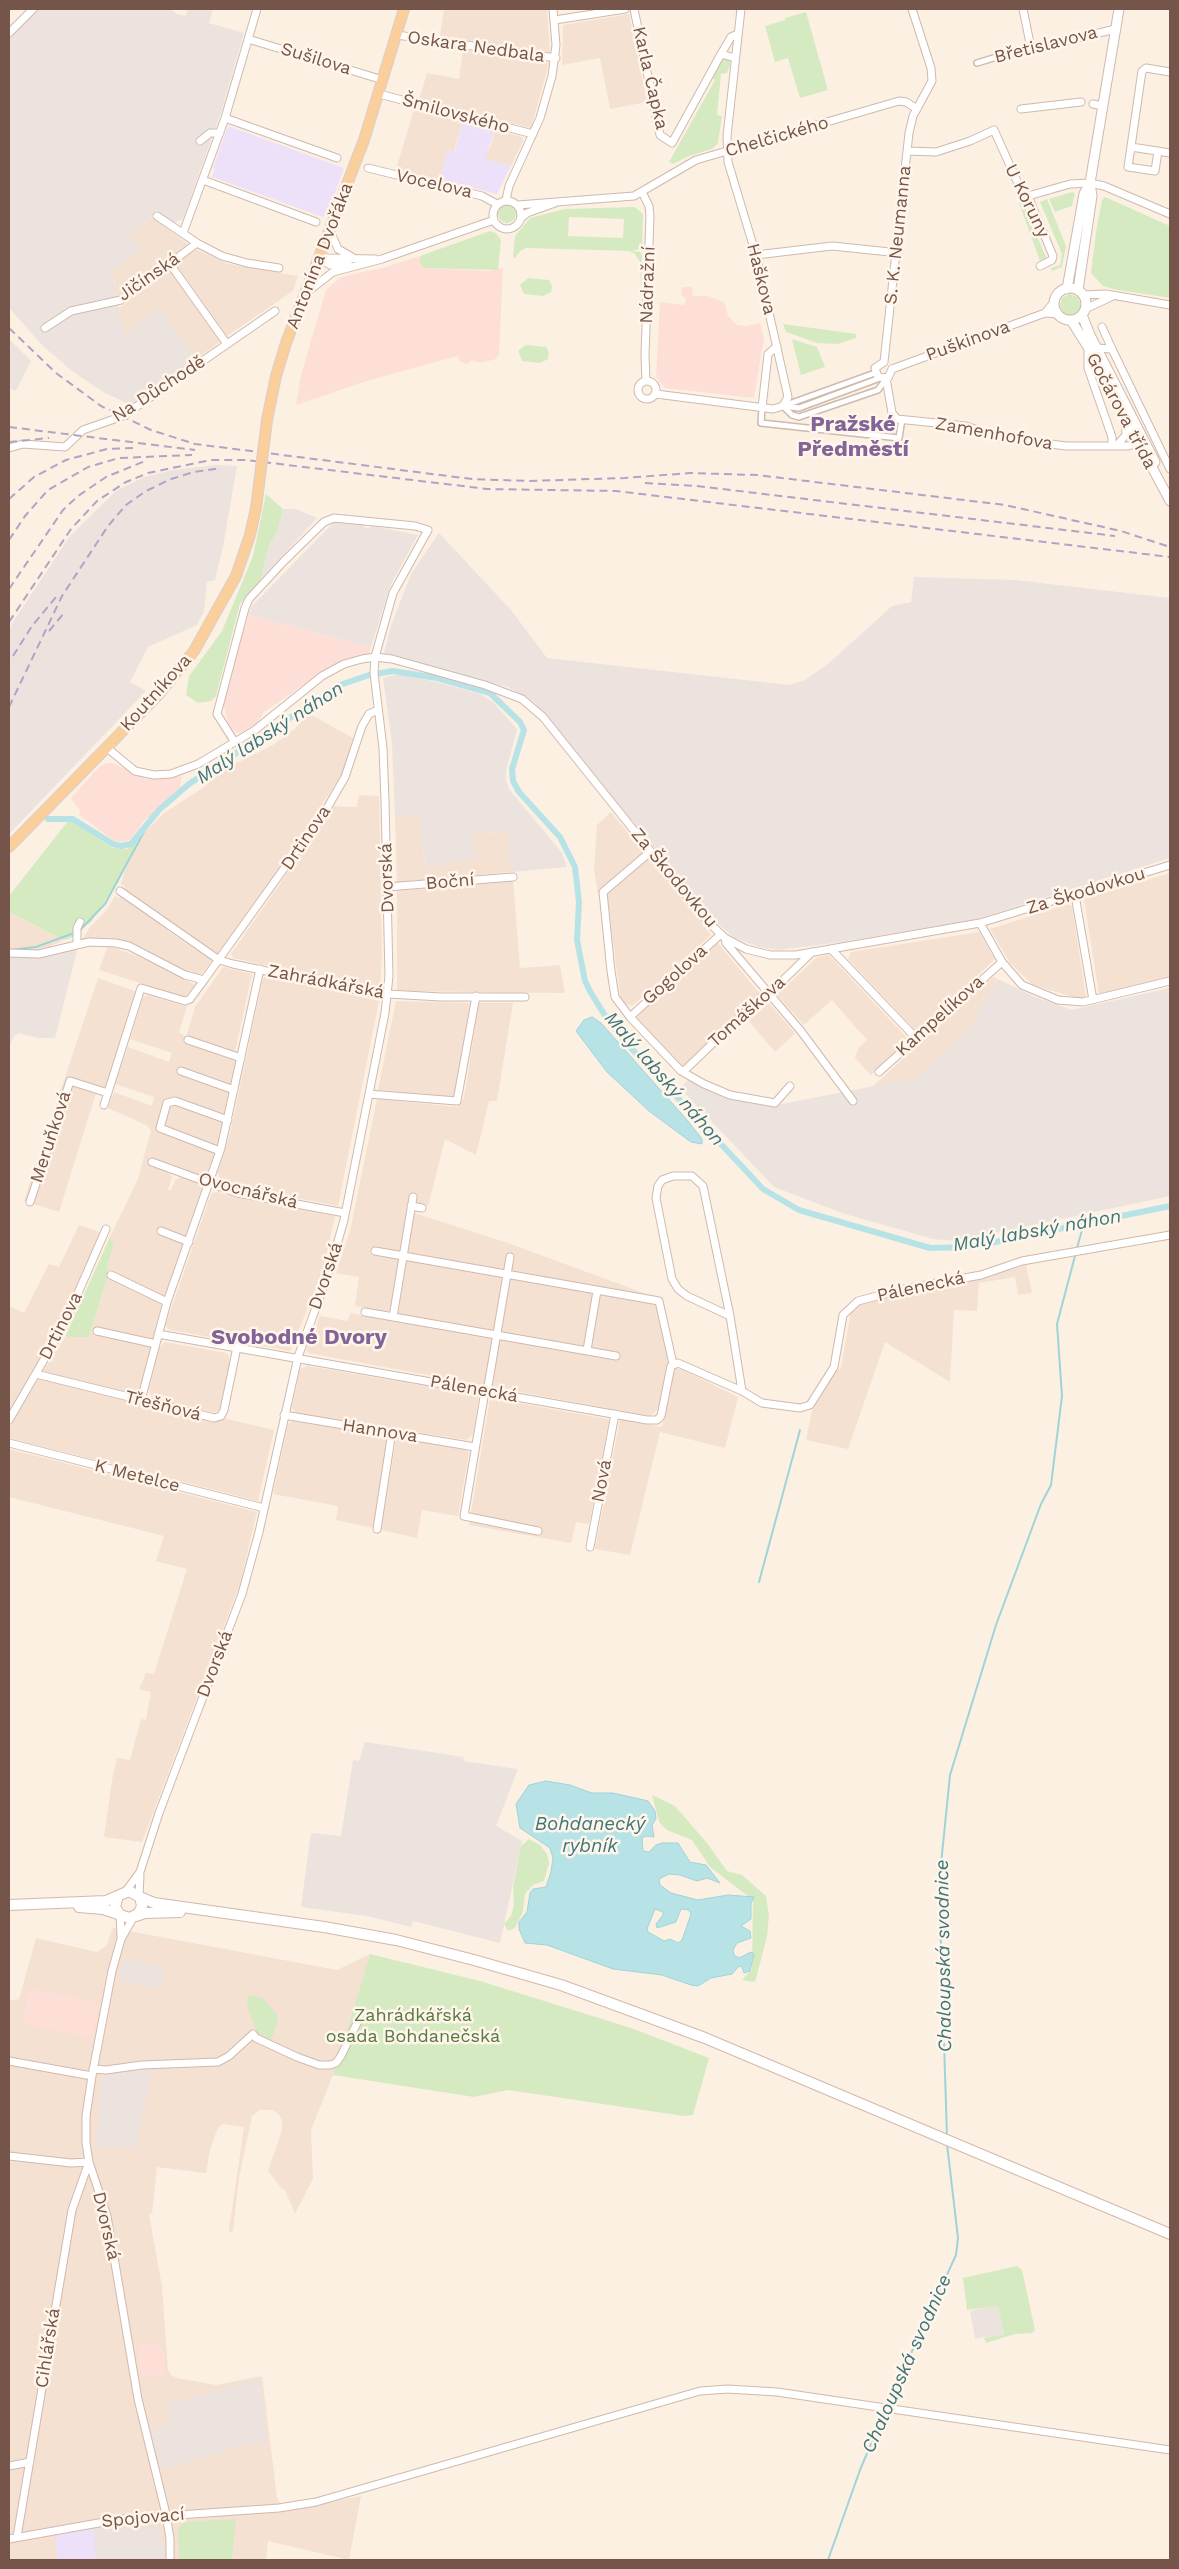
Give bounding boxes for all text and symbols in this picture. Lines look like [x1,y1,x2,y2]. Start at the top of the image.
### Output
street label: Břetislavova [992,22,1100,68]
street label: Karla Čapka [628,24,672,132]
street label: Oskara Nedbala [406,27,546,67]
street label: Sušilova [278,38,354,80]
street label: Šmilovského [400,89,512,139]
street label: Chelčického [723,112,831,162]
street label: U Koruny [1000,161,1054,241]
street label: S. K. Neumanna [880,164,916,306]
street label: Vocelova [394,165,474,203]
street label: Antonína Dvořáka [282,180,358,332]
street label: Haškova [742,241,780,317]
street label: Nádražní [636,246,660,324]
street label: Jičínská [114,248,184,306]
street label: Puškinova [923,316,1013,366]
street label: Gočárova třída [1081,349,1161,473]
street label: Na Důchodě [108,351,210,427]
district label: Pražské Předměstí [797,412,909,464]
street label: Zamenhofova [934,413,1054,455]
street label: Koutníkova [116,650,196,736]
water label: Malý labský náhon [192,677,348,789]
street label: Drtinova [277,802,335,874]
street label: Za Škodovkou [626,824,722,932]
street label: Dvorská [375,843,399,913]
street label: Za Škodovkou [1024,863,1148,919]
street label: Boční [425,869,475,895]
street label: Gogolova [638,940,712,1010]
street label: Zahrádkářská [266,960,386,1004]
street label: Kampelíkova [892,971,988,1061]
street label: Tomáškova [704,972,790,1052]
water label: Malý labský náhon [599,1007,729,1151]
street label: Meruňková [26,1088,76,1186]
street label: Ovocnářská [196,1168,300,1214]
water label: Malý labský náhon [951,1205,1123,1257]
street label: Dvorská [304,1239,348,1313]
street label: Pálenecká [875,1267,967,1307]
street label: Drtinova [35,1288,87,1364]
district label: Svobodné Dvory [211,1325,387,1351]
street label: Pálenecká [428,1371,520,1407]
street label: Třešňová [123,1386,203,1426]
street label: Hannova [341,1414,419,1448]
street label: K Metelce [92,1455,182,1497]
street label: Nová [587,1458,617,1504]
street label: Dvorská [192,1628,238,1700]
water label: Bohdanecký rybník [535,1813,645,1857]
water label: Chaloupská svodnice [931,1859,957,2053]
park label: Zahrádkářská osada Bohdanečská [326,2005,500,2048]
street label: Dvorská [88,2190,124,2262]
water label: Chaloupská svodnice [857,2271,957,2457]
street label: Cihlářská [31,2306,65,2390]
street label: Spojovací [101,2504,185,2532]

